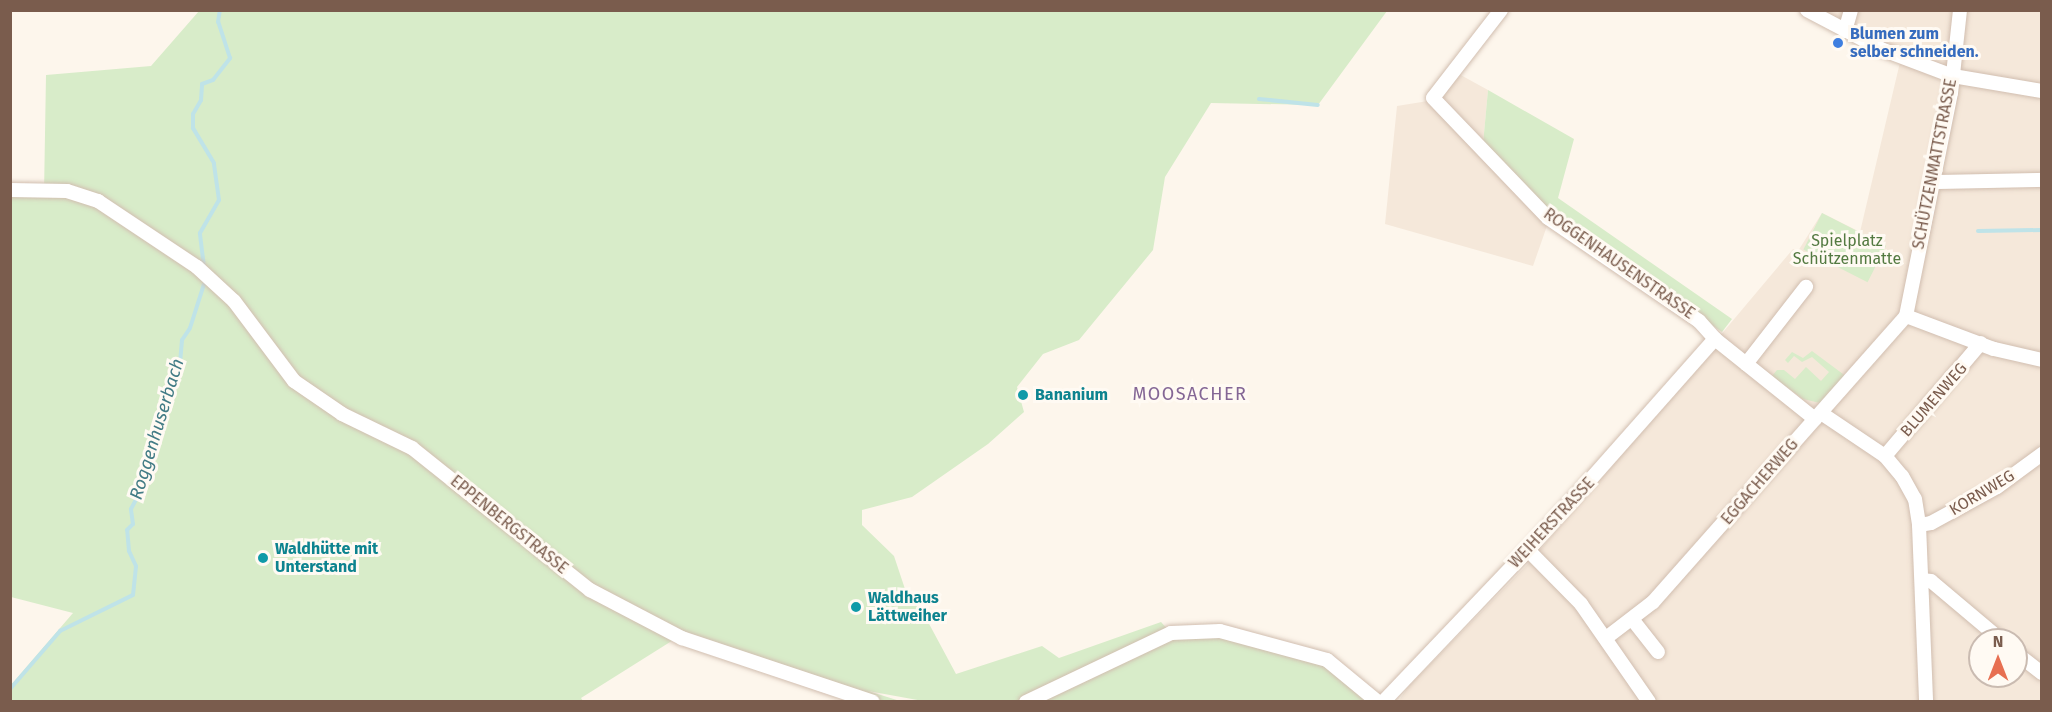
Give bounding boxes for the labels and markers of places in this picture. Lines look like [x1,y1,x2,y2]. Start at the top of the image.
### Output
place label: Blumen zum selber schneiden. [1850,24,1979,62]
marker: Blumen zum selber schneiden. [1831,36,1845,50]
place label: Bananium [1035,385,1108,405]
marker: Bananium [1016,388,1030,402]
place label: Waldhütte mit Unterstand [275,539,378,577]
marker: Waldhütte mit Unterstand [256,551,270,565]
place label: Waldhaus Lättweiher [868,588,947,626]
marker: Waldhaus Lättweiher [849,600,863,614]

